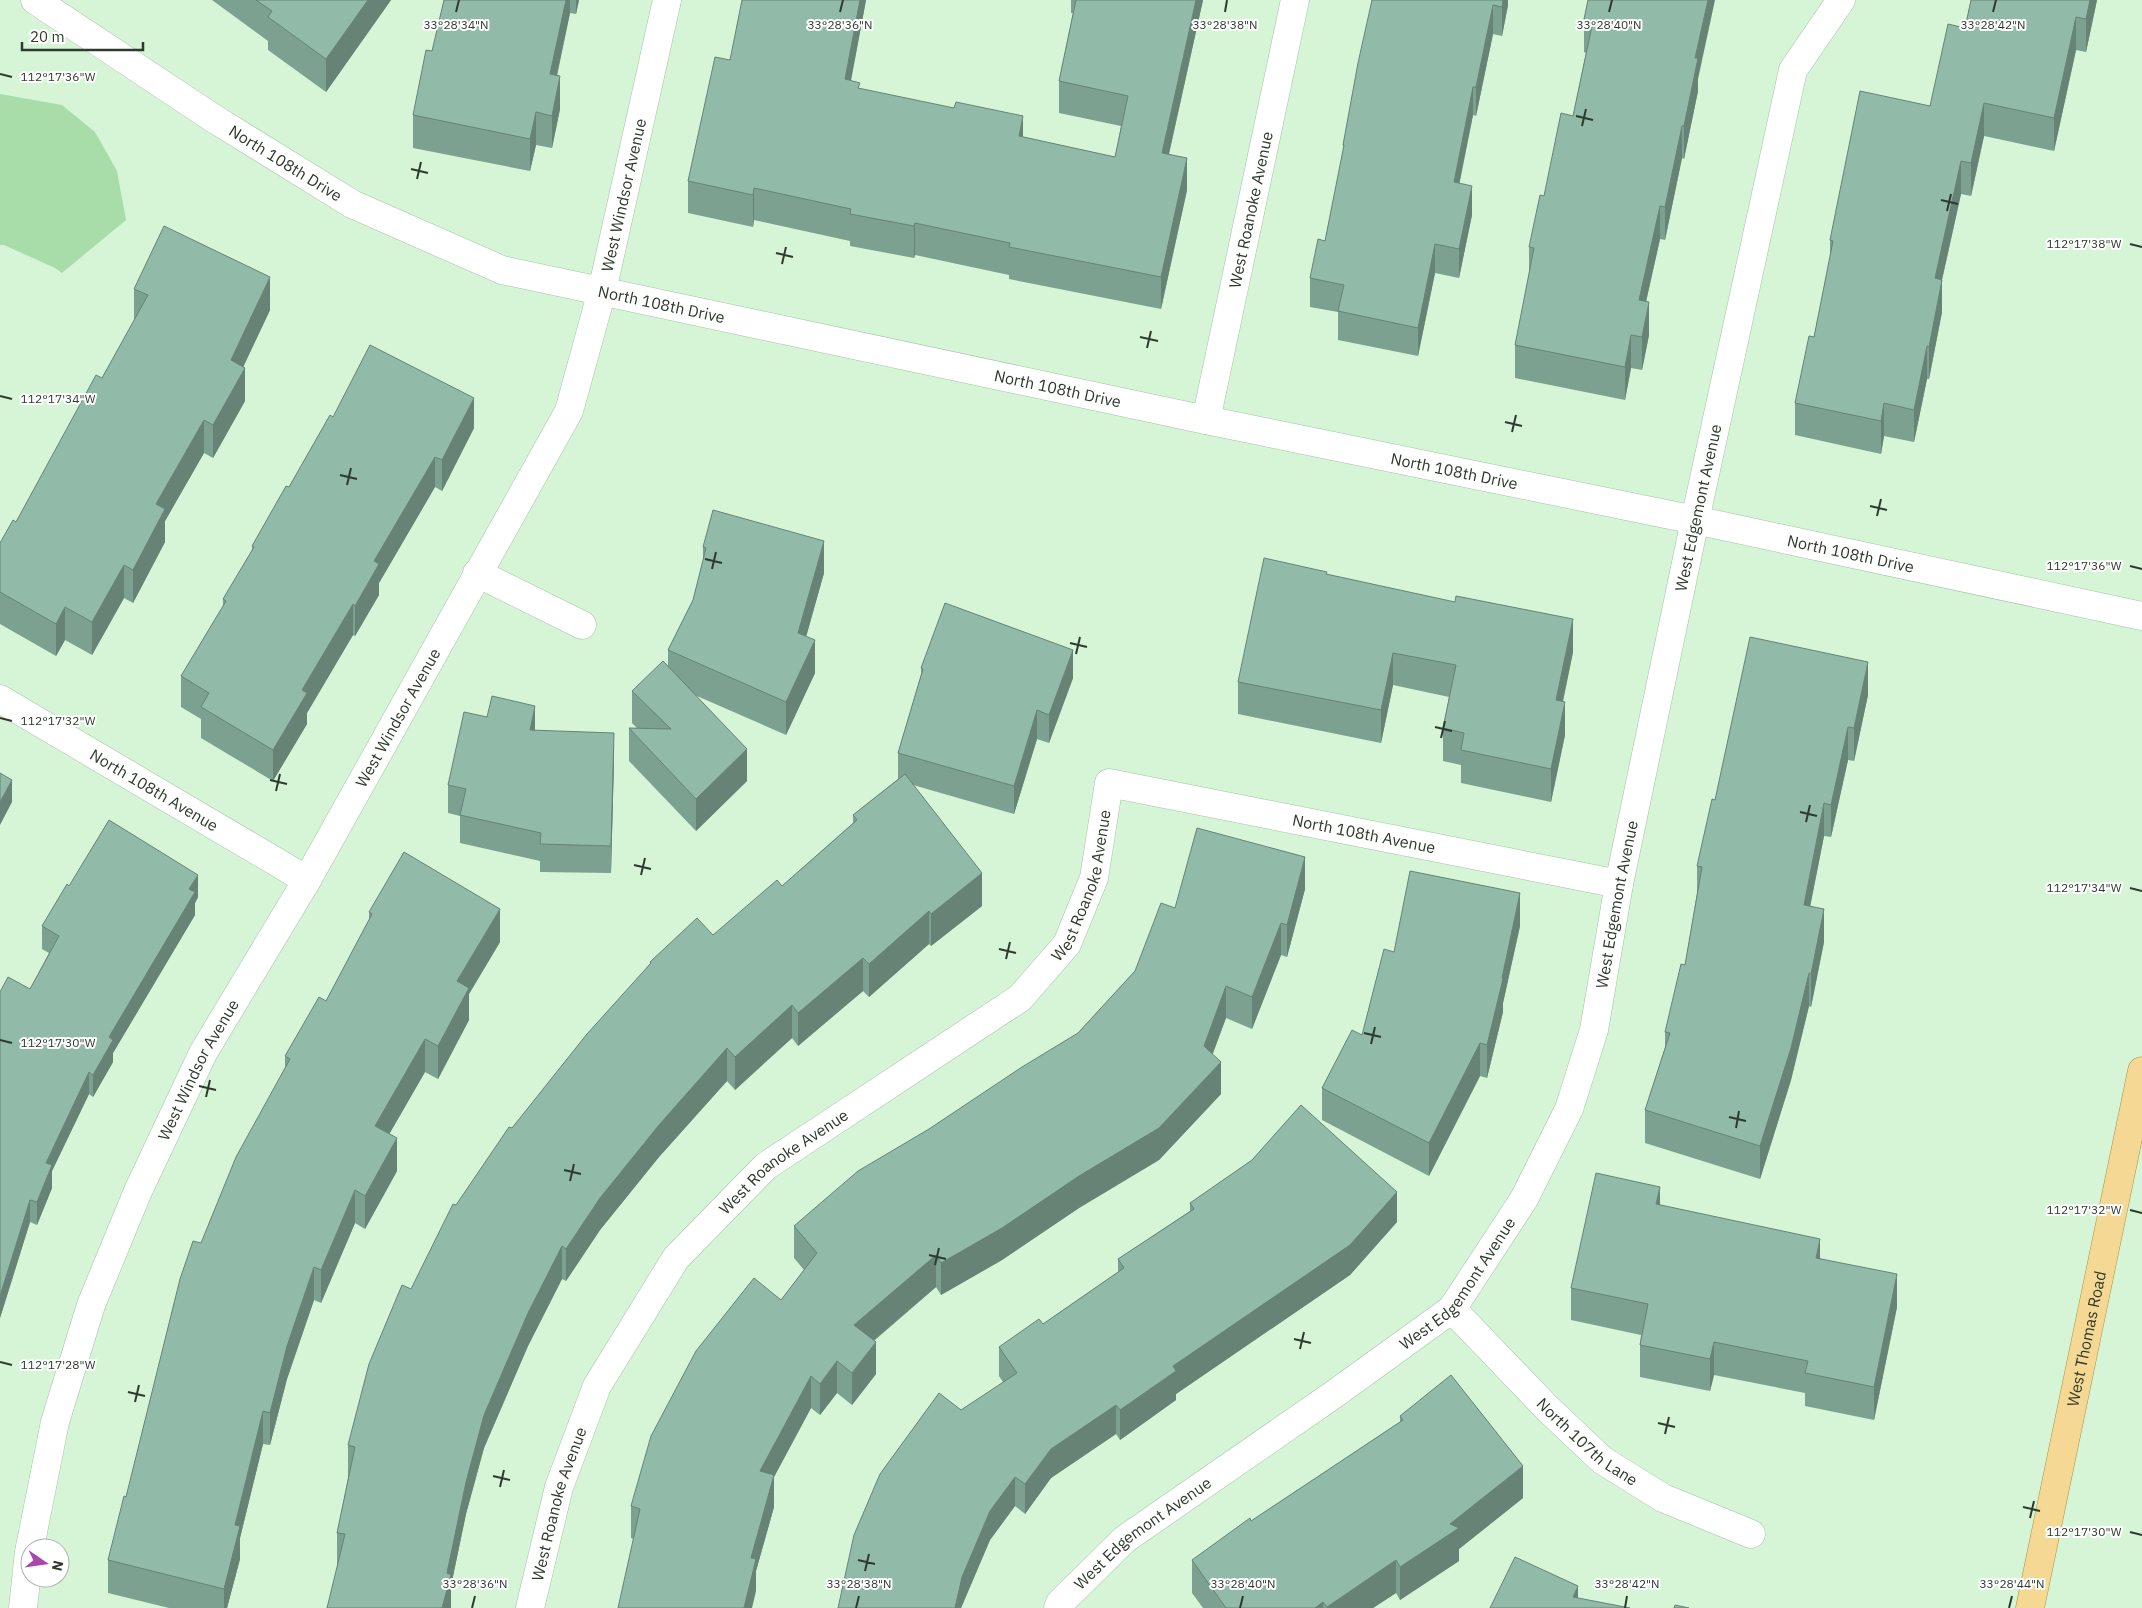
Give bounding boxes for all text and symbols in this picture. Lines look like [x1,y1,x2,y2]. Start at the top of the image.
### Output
text: 33°28'34"N [423,17,489,32]
text: 33°28'36"N [807,17,873,32]
text: 33°28'38"N [1192,17,1258,32]
text: 33°28'40"N [1576,17,1642,32]
text: 33°28'42"N [1960,17,2026,32]
scale bar [22,20,144,52]
text: 20 m [30,27,65,46]
text: 112°17'36"W [21,69,96,84]
street label: West Windsor Avenue [597,116,650,274]
street label: North 108th Drive [225,120,346,206]
street label: West Roanoke Avenue [1224,129,1277,290]
text: 112°17'38"W [2047,236,2122,251]
street label: North 108th Drive [596,281,727,327]
street label: North 108th Drive [992,365,1123,412]
text: 112°17'34"W [21,391,96,406]
street label: West Edgemont Avenue [1670,422,1726,593]
street label: North 108th Drive [1389,448,1520,494]
street label: North 108th Drive [1785,530,1916,577]
text: 112°17'36"W [2047,558,2122,573]
street label: West Windsor Avenue [351,644,445,791]
text: 112°17'32"W [21,713,96,728]
street label: North 108th Avenue [86,744,222,836]
street label: West Roanoke Avenue [1047,808,1115,965]
street label: North 108th Avenue [1291,810,1437,857]
street label: West Edgemont Avenue [1591,818,1642,990]
text: 112°17'34"W [2047,880,2122,895]
street label: West Windsor Avenue [153,995,243,1144]
text: 112°17'30"W [21,1035,96,1050]
street label: West Roanoke Avenue [715,1104,852,1218]
text: 112°17'32"W [2047,1202,2122,1217]
street label: West Edgemont Avenue [1395,1213,1520,1354]
street label: West Thomas Road [2062,1269,2110,1408]
text: 112°17'28"W [21,1357,96,1372]
street label: North 107th Lane [1533,1394,1642,1490]
street label: West Roanoke Avenue [527,1424,591,1583]
street label: West Edgemont Avenue [1070,1472,1215,1594]
text: 112°17'30"W [2047,1524,2122,1539]
north arrow [20,1538,70,1588]
text: N [48,1559,68,1573]
text: 33°28'36"N [442,1576,508,1591]
text: 33°28'38"N [826,1576,892,1591]
text: 33°28'40"N [1210,1576,1276,1591]
text: 33°28'42"N [1594,1576,1660,1591]
text: 33°28'44"N [1979,1576,2045,1591]

